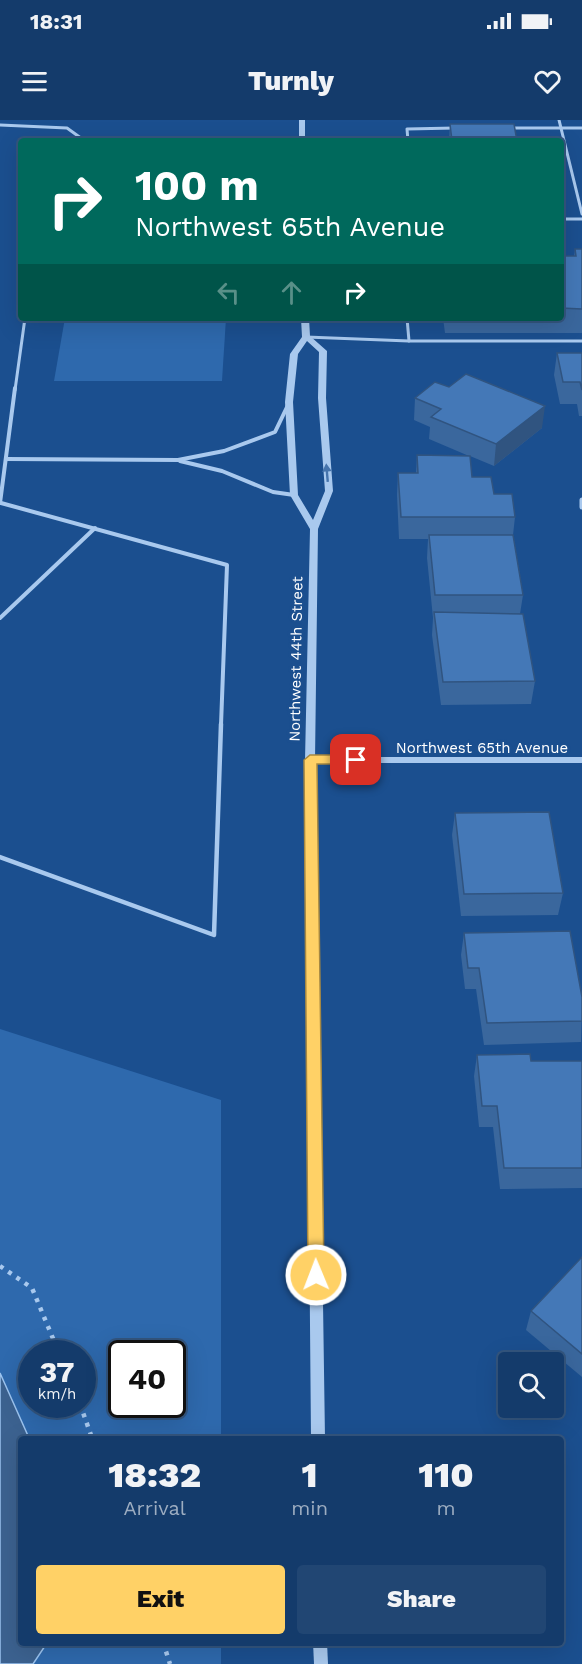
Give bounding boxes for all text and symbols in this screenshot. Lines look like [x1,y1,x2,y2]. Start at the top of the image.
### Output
text: 18:31 [30,9,82,34]
icon: menu [18,65,51,98]
text: Turnly [248,65,334,97]
icon: heart [531,65,564,98]
text: 100 m [135,161,259,210]
icon: right [36,162,114,240]
text: Northwest 65th Avenue [135,211,445,243]
icon: left [212,276,245,309]
icon: ahead [275,276,308,309]
icon: right [338,276,371,309]
one-way arrow [323,464,332,483]
street label: Northwest 44th Street [286,575,306,742]
pin [330,734,381,785]
street label: Northwest 65th Avenue [396,739,568,757]
icon: arrive [339,743,372,776]
position arrow [284,1243,348,1307]
speed limit sign: 40 [108,1340,186,1418]
map controls [498,1352,564,1418]
button: search [498,1352,564,1418]
text: 37 [39,1354,75,1389]
text: km/h [38,1385,76,1403]
text: 18:32 [108,1454,201,1496]
text: 1 [302,1454,318,1496]
text: 110 [418,1454,474,1496]
text: Arrival [123,1496,186,1520]
text: min [291,1496,328,1520]
text: m [436,1496,456,1520]
button: Exit [36,1565,285,1634]
button: Share [297,1565,546,1634]

